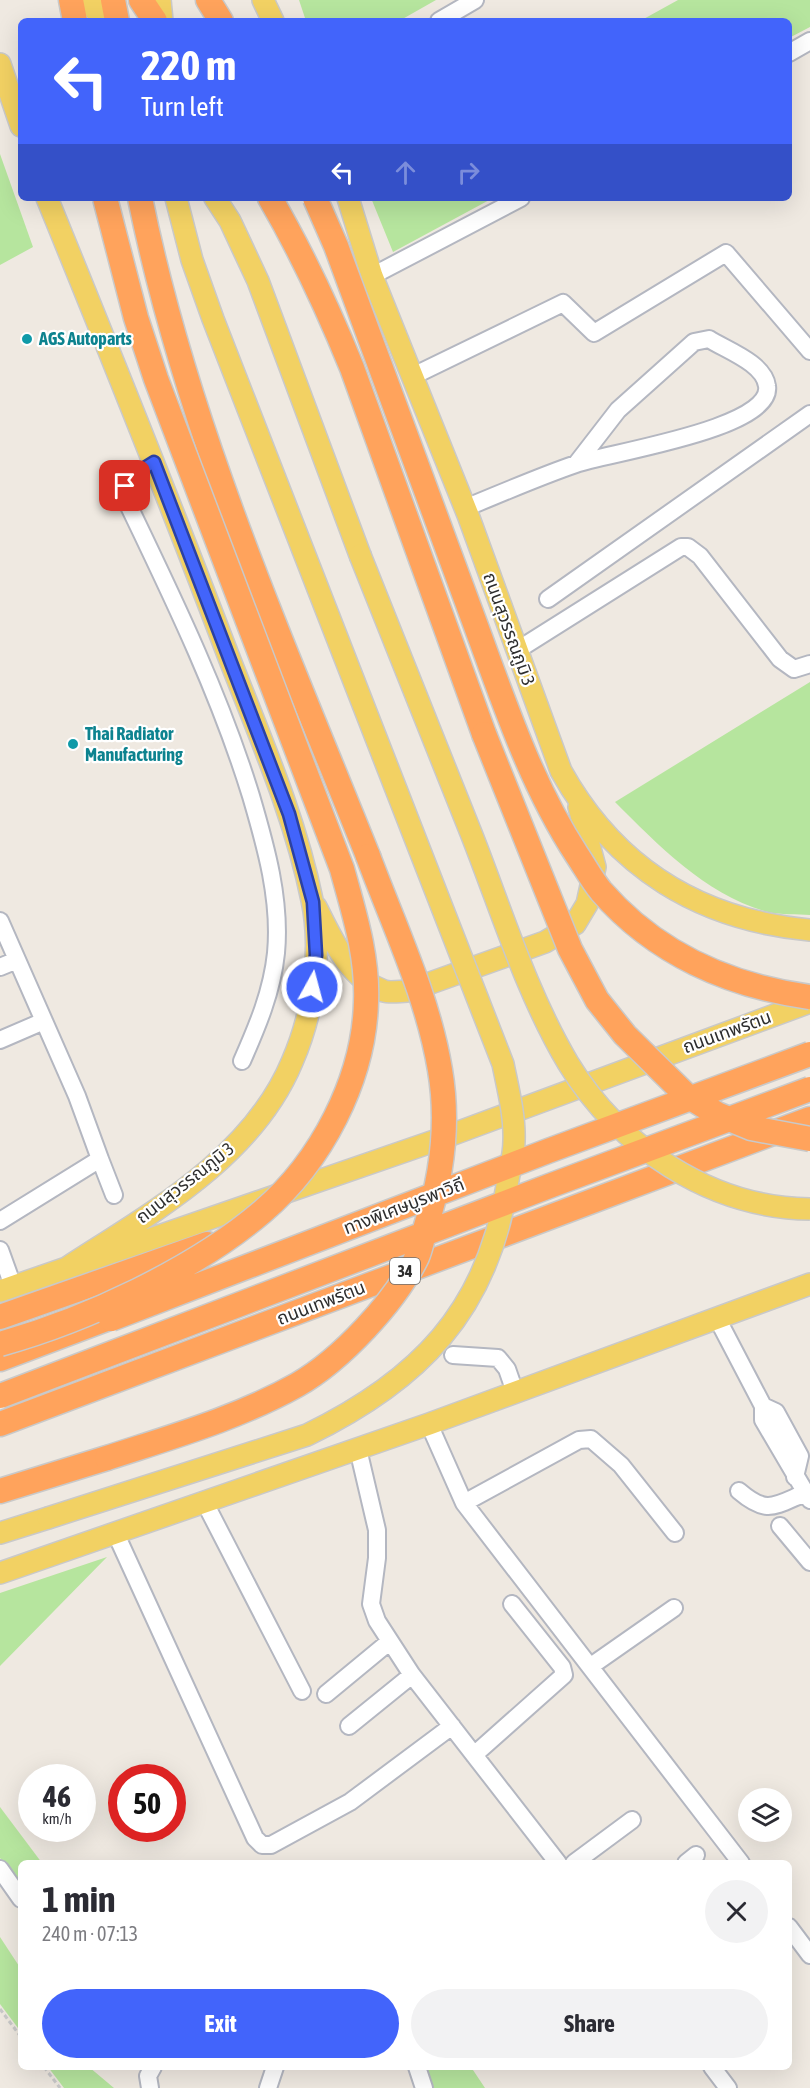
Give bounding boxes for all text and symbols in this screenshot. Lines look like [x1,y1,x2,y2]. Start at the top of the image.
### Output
text: 220 m [141,41,236,89]
icon: left [42,42,120,120]
text: Turn left [141,91,224,122]
icon: left [326,156,359,189]
icon: ahead [389,156,422,189]
icon: right [452,156,485,189]
place label: AGS Autoparts [38,328,133,349]
marker: AGS Autoparts [20,332,34,346]
pin [99,460,150,511]
icon: arrive [108,469,141,502]
street label: ถนนสุวรรณภูมิ 3 [477,569,540,689]
place label: Thai Radiator Manufacturing [85,723,183,765]
marker: Thai Radiator Manufacturing [66,737,80,751]
position arrow [280,955,344,1019]
street label: ถนนเทพรัตน [680,1006,774,1057]
street label: ถนนสุวรรณภูมิ 3 [131,1138,239,1229]
street label: ทางพิเศษบูรพาวิถี [341,1173,468,1240]
road number: 34 [390,1258,420,1284]
street label: ถนนเทพรัตน [274,1276,368,1329]
speed limit sign: 50 [108,1764,186,1842]
text: 46 [43,1779,71,1813]
map controls [738,1788,792,1842]
button: layers [738,1788,792,1842]
text: km/h [42,1810,72,1827]
text: 1 min [42,1878,116,1920]
button: close [705,1880,768,1943]
text: 240 m · 07:13 [42,1922,138,1945]
button: Exit [42,1989,399,2058]
button: Share [411,1989,768,2058]

